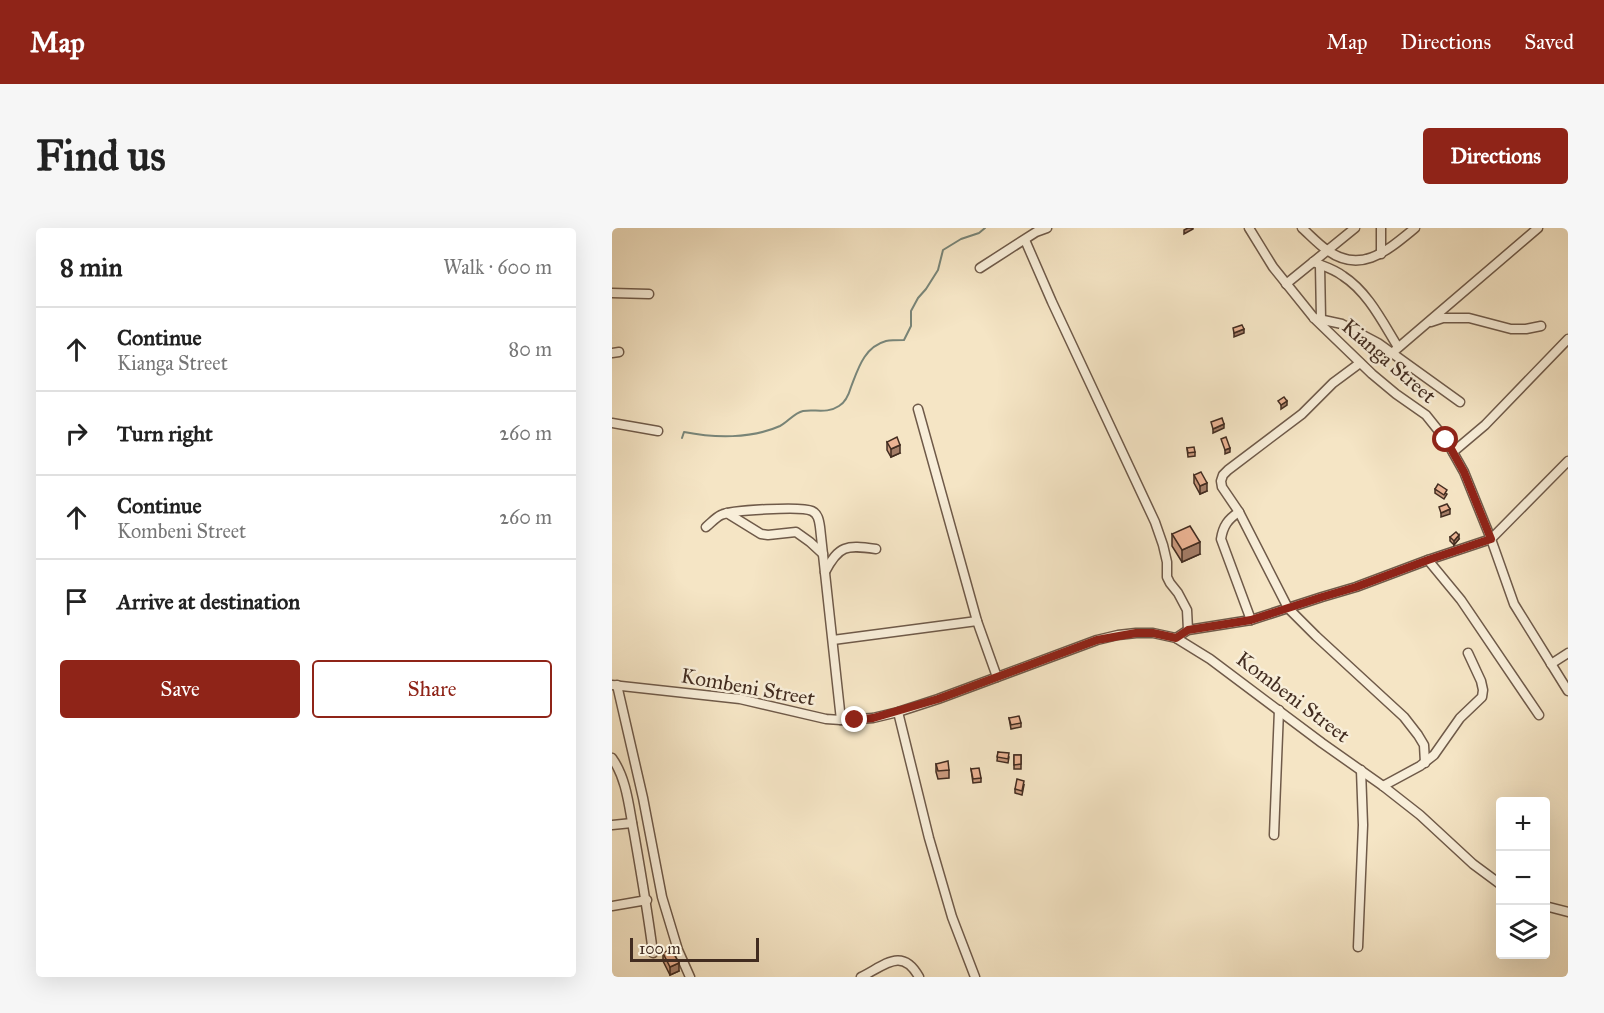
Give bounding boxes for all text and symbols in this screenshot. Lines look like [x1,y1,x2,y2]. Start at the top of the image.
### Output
text: Map [30,25,85,60]
text: Map [1327,29,1368,55]
text: Directions [1401,29,1491,55]
text: Saved [1524,29,1574,55]
button: Directions [1423,128,1568,184]
text: Find us [36,130,166,182]
text: 8 min [60,251,123,283]
text: Walk · 600 m [443,255,552,279]
street label: Kianga Street [1337,313,1442,409]
text: Continue [117,324,202,351]
icon: ahead [60,333,93,366]
text: 80 m [509,337,552,361]
text: Kianga Street [117,351,228,375]
icon: right [60,417,93,450]
text: Turn right [117,420,213,447]
text: 260 m [499,421,552,445]
route start [1432,426,1458,452]
text: Continue [117,492,202,519]
icon: ahead [60,501,93,534]
text: 260 m [499,505,552,529]
text: Kombeni Street [117,519,246,543]
icon: arrive [60,585,93,618]
text: Arrive at destination [117,588,300,615]
street label: Kombeni Street [1231,646,1355,749]
button: Save [60,660,300,718]
button: Share [312,660,552,718]
street label: Kombeni Street [679,662,818,712]
route end [841,706,867,732]
map controls [1496,797,1550,959]
button: + [1496,797,1550,851]
button: − [1496,851,1550,905]
button: layers [1496,905,1550,959]
scale bar [630,935,759,962]
text: 100 m [639,939,681,958]

